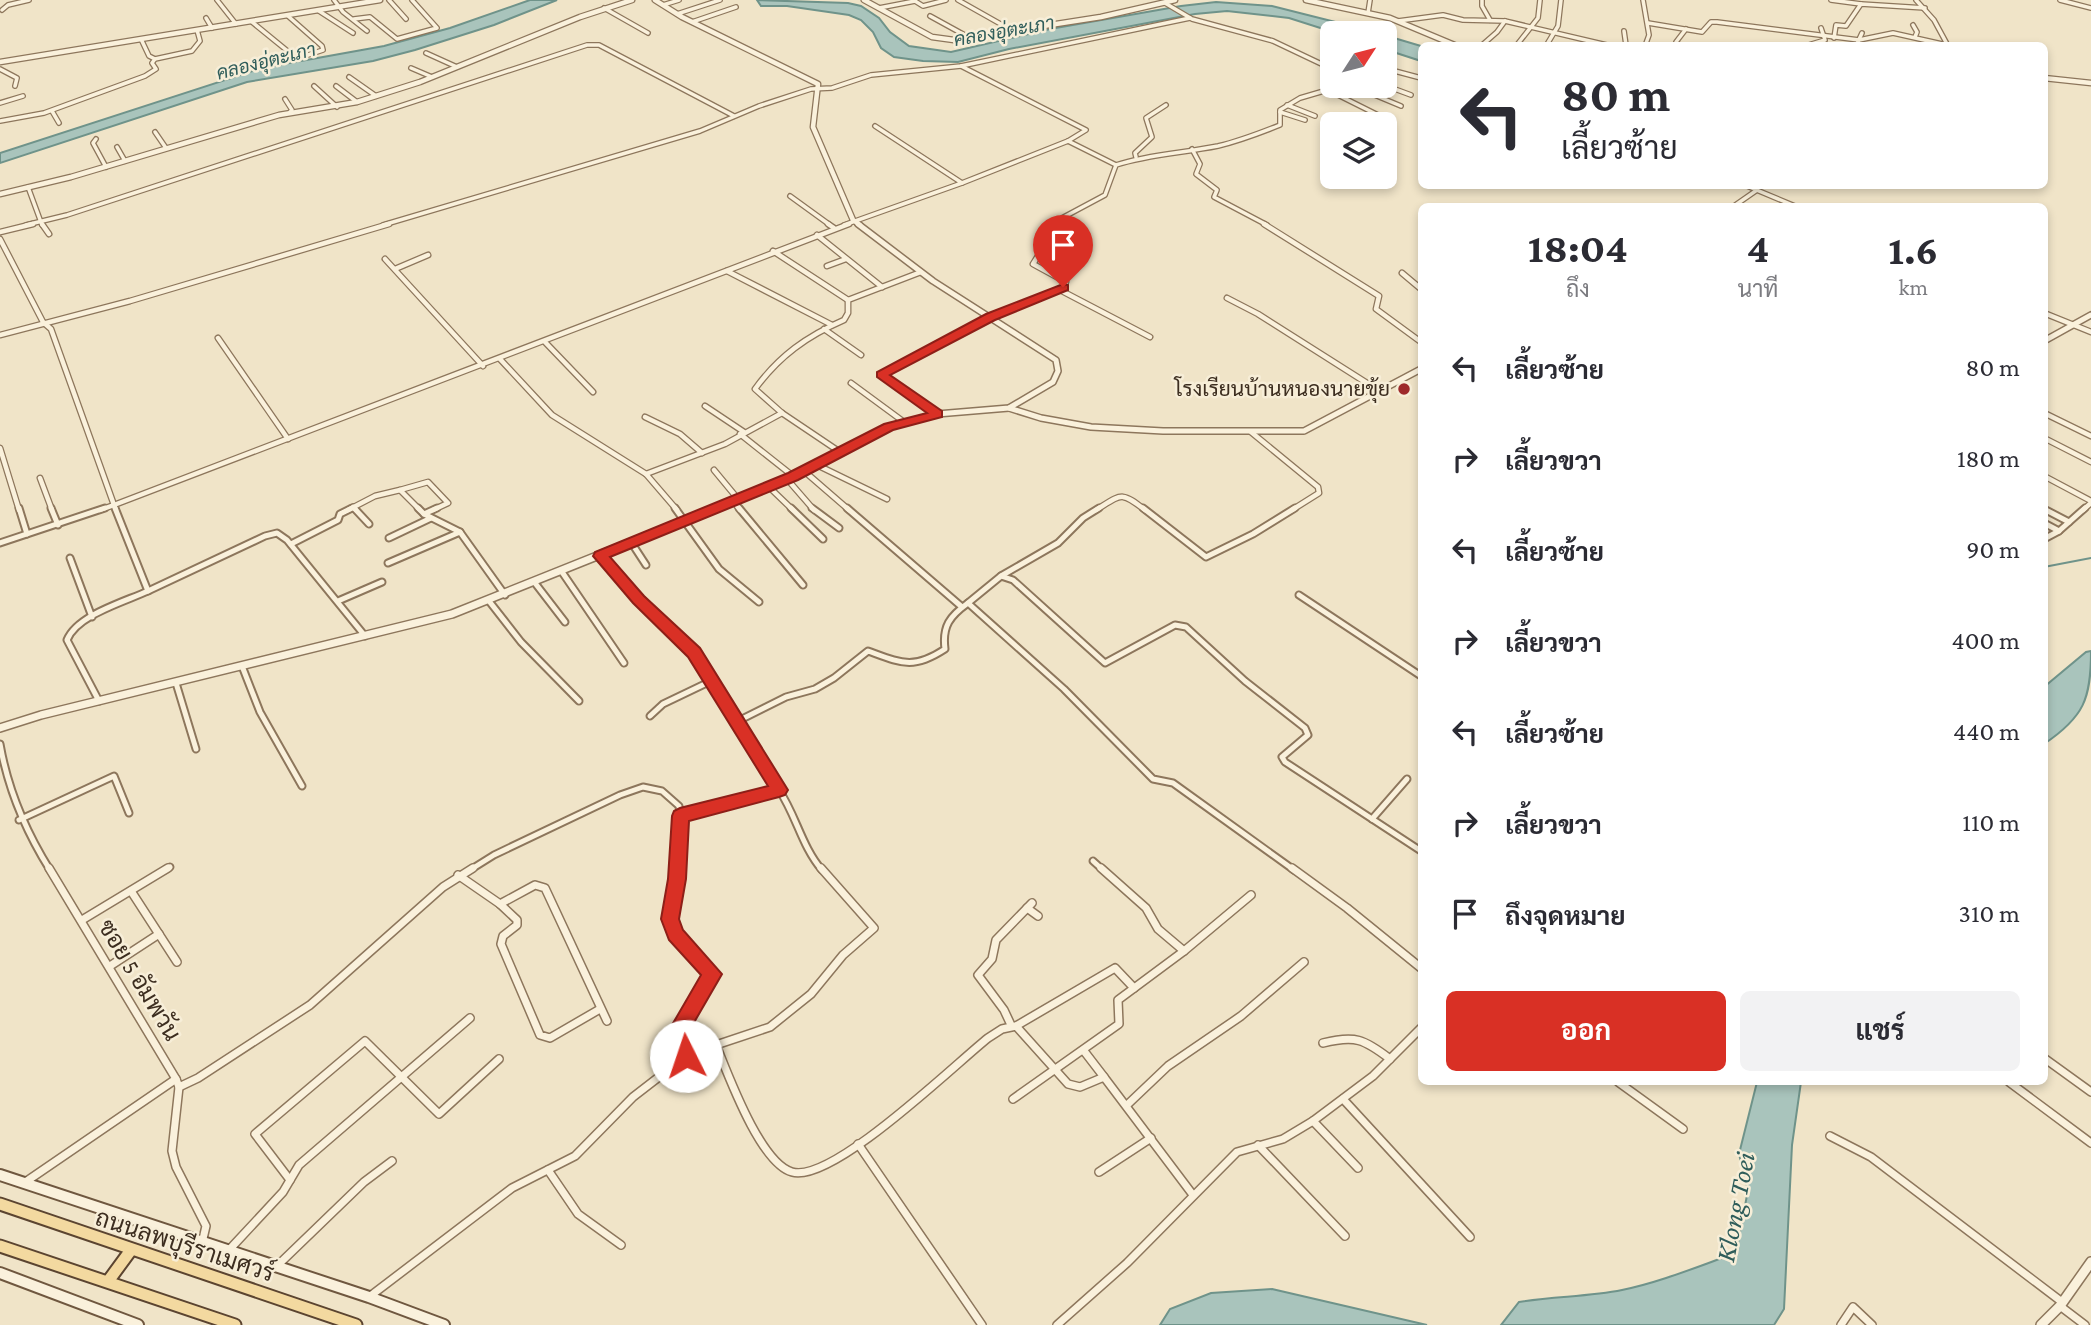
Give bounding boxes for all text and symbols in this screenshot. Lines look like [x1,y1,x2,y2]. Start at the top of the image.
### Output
water label: คลองอุ่ตะเภา [952,11,1056,52]
north arrow [1320,21,1396,98]
map controls [1320,21,1397,189]
water label: คลองอุ่ตะเภา [214,38,318,85]
text: 80 m [1561,67,1670,122]
icon: left [1446,70,1537,161]
button: layers [1320,112,1397,189]
text: เลี้ยวซ้าย [1561,130,1678,166]
pin [1033,215,1093,287]
text: 18:04 [1528,224,1628,271]
text: 4 [1747,224,1769,271]
icon: arrive [1044,226,1082,264]
text: 1.6 [1888,226,1938,273]
text: km [1898,274,1928,300]
text: ถึง [1566,276,1590,302]
text: นาที [1738,276,1778,302]
icon: left [1446,349,1484,387]
text: 80 m [1966,353,2020,382]
text: เลี้ยวซ้าย [1505,356,1604,385]
place label: โรงเรียนบ้านหนองนายขุ้ย [1174,376,1390,403]
marker: โรงเรียนบ้านหนองนายขุ้ย [1396,381,1412,397]
icon: right [1446,440,1484,478]
text: 180 m [1957,444,2020,473]
text: เลี้ยวขวา [1505,447,1602,476]
icon: left [1446,531,1484,569]
text: 90 m [1966,535,2020,564]
text: เลี้ยวซ้าย [1505,538,1604,567]
icon: right [1446,622,1484,660]
text: 400 m [1952,626,2020,655]
text: เลี้ยวขวา [1505,629,1602,658]
icon: left [1446,713,1484,751]
text: 440 m [1953,717,2020,746]
text: เลี้ยวซ้าย [1505,720,1604,749]
icon: right [1446,804,1484,842]
text: 110 m [1962,808,2020,837]
text: เลี้ยวขวา [1505,811,1602,840]
icon: arrive [1446,895,1484,933]
text: 310 m [1959,899,2020,928]
text: ถึงจุดหมาย [1505,902,1626,931]
street label: ซอย 5 อัมพวัน [93,914,187,1046]
button: ออก [1446,991,1726,1071]
button: แชร์ [1740,991,2020,1071]
position arrow [649,1019,723,1093]
water label: Klong Toei [1709,1149,1761,1264]
street label: ถนนลพบุรีราเมศวร์ [91,1201,279,1290]

